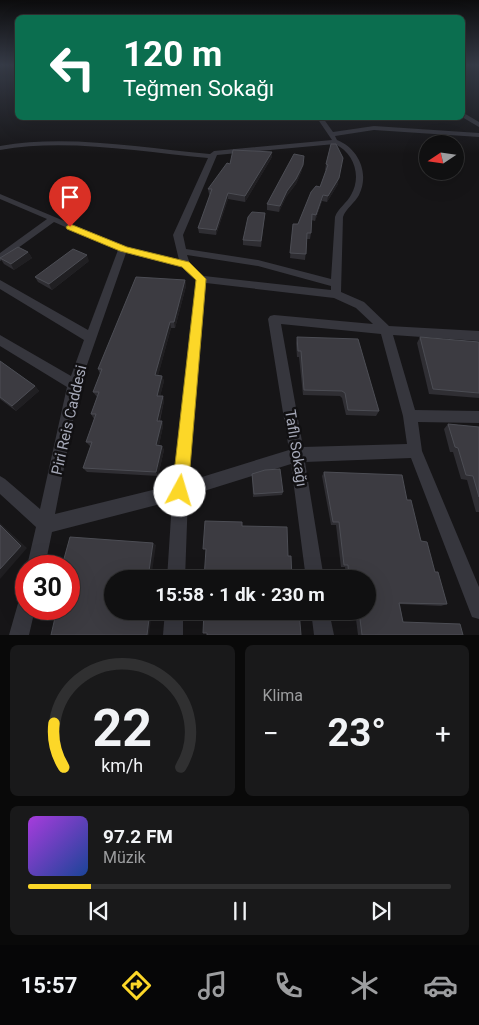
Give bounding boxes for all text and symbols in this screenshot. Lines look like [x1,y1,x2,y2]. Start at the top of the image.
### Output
text: 120 m [123,34,222,75]
icon: left [40,35,105,100]
text: Teğmen Sokağı [123,76,274,101]
north arrow [419,135,464,180]
map controls [419,135,464,180]
pin [49,176,91,227]
icon: arrive [56,183,84,211]
street label: Piri Reis Caddesi [48,363,90,477]
street label: Taflı Sokağı [281,408,311,488]
position arrow [153,464,205,516]
speed limit sign: 30 [15,555,80,620]
text: 15:58 · 1 dk · 230 m [155,583,325,606]
text: Klima [263,686,303,705]
text: 22 [92,698,152,759]
text: 23° [328,711,386,755]
text: − [263,717,279,750]
text: + [435,717,451,750]
text: km/h [101,755,143,776]
text: 97.2 FM [103,825,173,848]
text: Müzik [103,848,146,867]
icon: previous [85,897,113,925]
icon: pause [226,897,254,925]
icon: next [367,897,395,925]
icon: directions [119,968,154,1003]
icon: music [195,968,230,1003]
icon: phone [271,968,306,1003]
icon: climate [347,968,382,1003]
icon: car [423,968,458,1003]
text: 15:57 [21,973,77,998]

